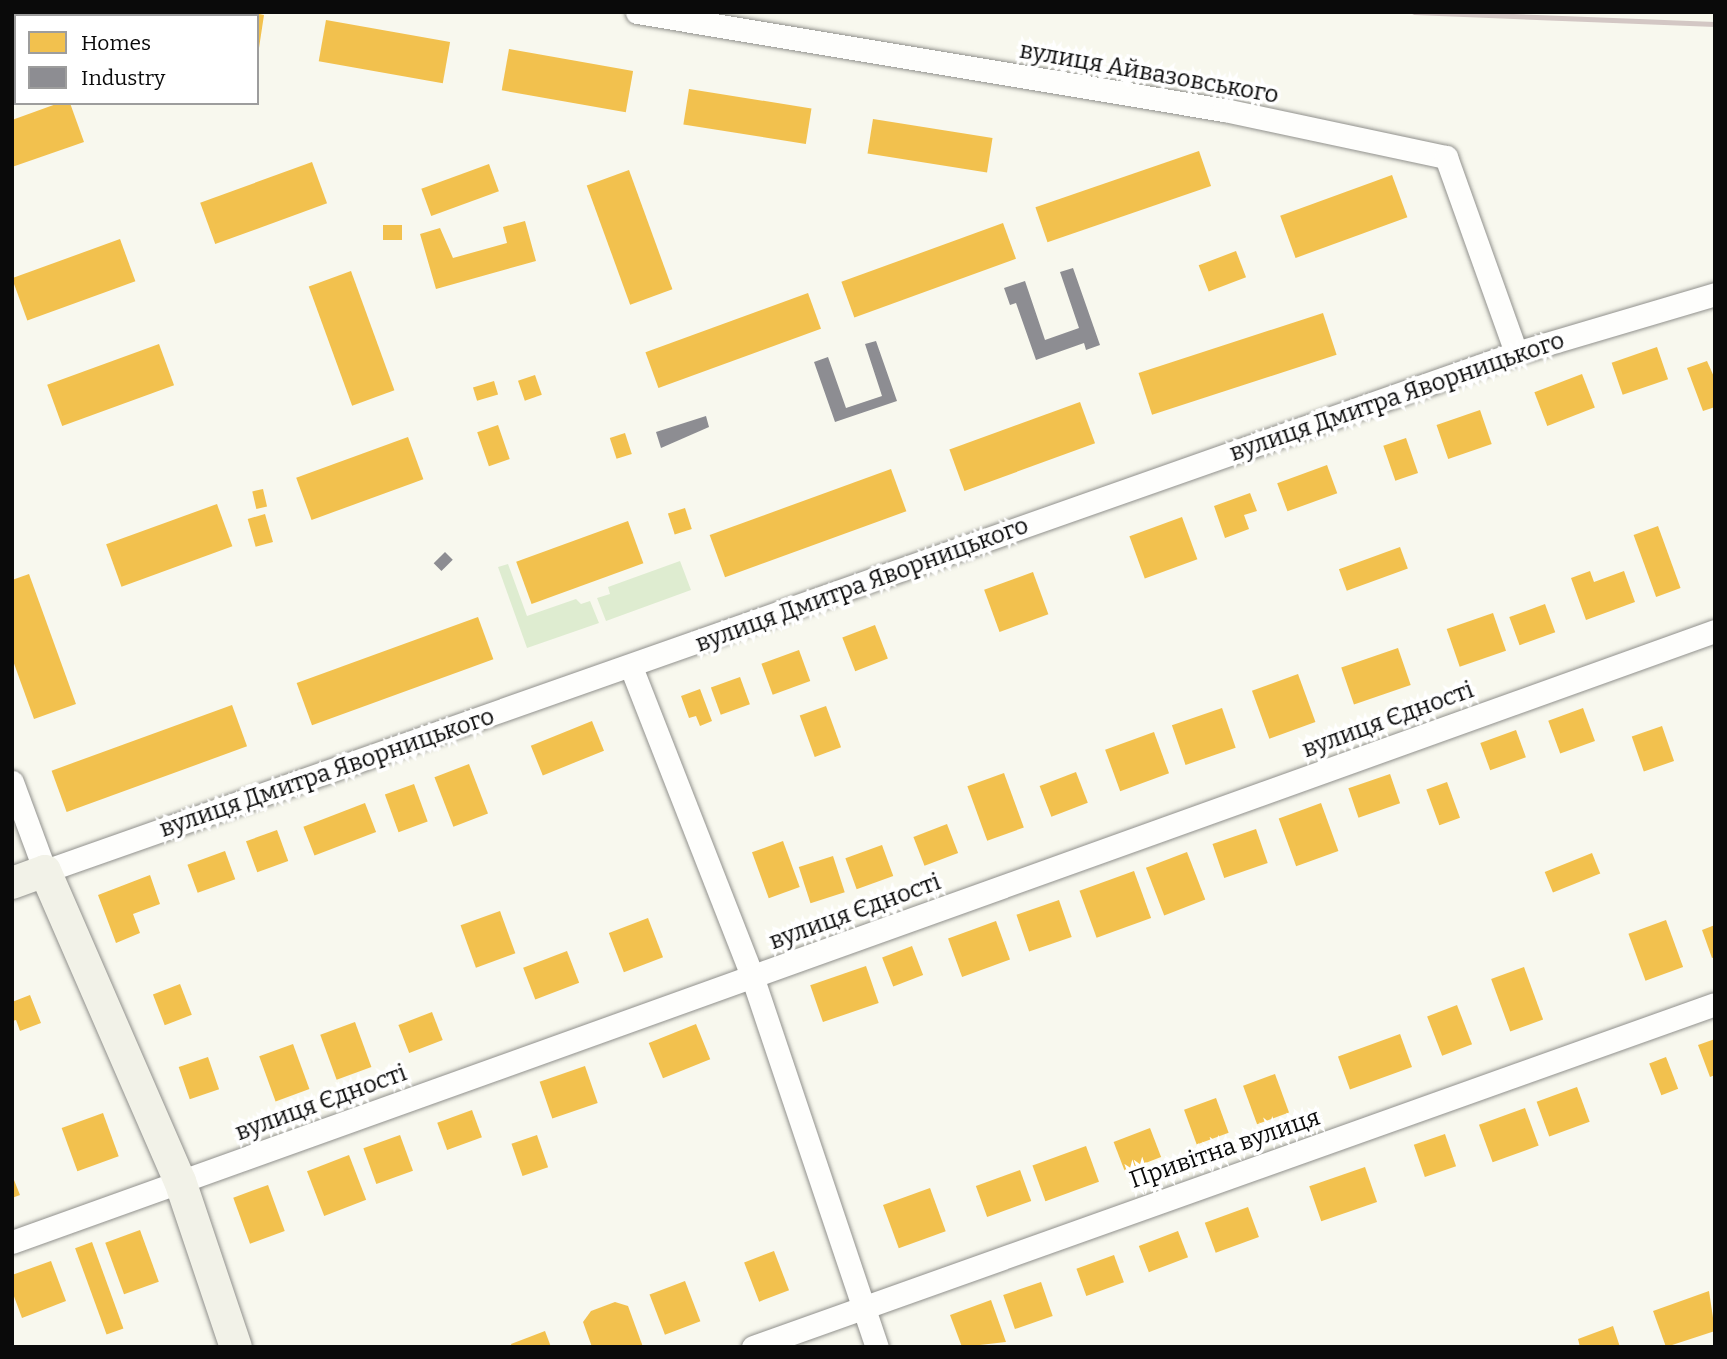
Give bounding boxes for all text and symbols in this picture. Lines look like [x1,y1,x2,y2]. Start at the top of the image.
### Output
legend [14,14,259,105]
text: Homes [81,30,151,56]
street label: вулиця Айвазовського [1017,36,1281,110]
text: Industry [81,65,165,91]
street label: вулиця Дмитра Яворницького [1226,326,1568,468]
street label: вулиця Дмитра Яворницького [692,511,1032,659]
street label: вулиця Єдності [1298,676,1478,764]
street label: вулиця Дмитра Яворницького [156,702,498,844]
street label: вулиця Єдності [765,868,945,956]
street label: вулиця Єдності [231,1059,411,1147]
street label: Привітна вулиця [1126,1103,1324,1195]

